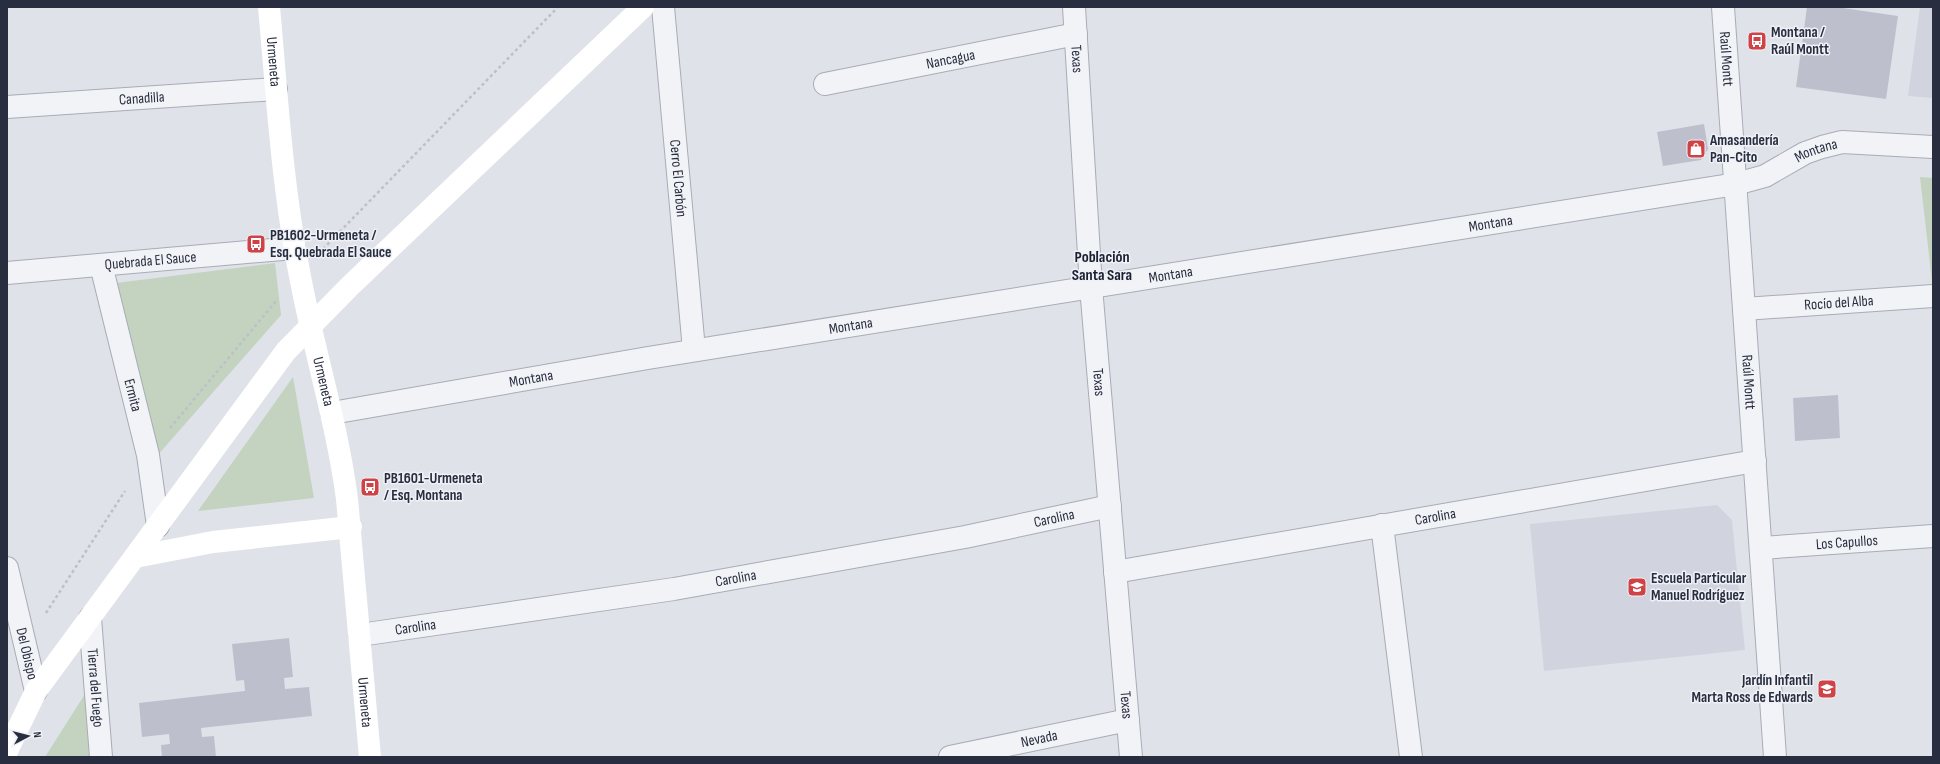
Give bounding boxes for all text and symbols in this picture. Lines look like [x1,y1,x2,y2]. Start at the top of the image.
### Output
place label: Montana / Raúl Montt [1771,23,1829,59]
bus stop icon: Montana / Raúl Montt [1746,30,1768,52]
street label: Raúl Montt [1715,31,1738,87]
street label: Urmeneta [262,36,285,88]
street label: Nancagua [924,45,977,73]
street label: Texas [1067,45,1087,73]
street label: Canadilla [118,87,165,109]
place label: Amasandería Pan-Cito [1709,131,1779,167]
street label: Montana [1791,134,1839,167]
shop icon: Amasandería Pan-Cito [1685,138,1707,160]
street label: Cerro El Carbón [666,139,691,218]
street label: Montana [1467,210,1514,236]
place label: PB1602-Urmeneta / Esq. Quebrada El Sauce [270,226,391,262]
bus stop icon: PB1602-Urmeneta / Esq. Quebrada El Sauce [245,233,267,255]
street label: Quebrada El Sauce [104,247,197,274]
district label: Población Santa Sara [1072,248,1132,285]
street label: Montana [1147,262,1194,287]
street label: Rocío del Alba [1804,291,1874,314]
street label: Montana [827,313,874,338]
street label: Raúl Montt [1738,354,1760,411]
street label: Urmeneta [309,355,339,408]
street label: Montana [508,365,555,392]
street label: Texas [1088,368,1110,397]
street label: Ermita [120,377,146,414]
place label: PB1601-Urmeneta / Esq. Montana [384,469,483,505]
bus stop icon: PB1601-Urmeneta / Esq. Montana [359,476,381,498]
street label: Carolina [1032,504,1076,532]
street label: Carolina [1413,504,1457,529]
street label: Los Capullos [1815,530,1878,554]
street label: Carolina [714,565,758,591]
place label: Escuela Particular Manuel Rodríguez [1651,569,1747,605]
school or university icon: Escuela Particular Manuel Rodríguez [1626,576,1648,598]
street label: Carolina [394,614,437,639]
street label: Del Obispo [12,626,43,682]
street label: Tierra del Fuego [83,648,108,728]
place label: Jardín Infantil Marta Ross de Edwards [1692,671,1813,707]
street label: Urmeneta [353,676,377,728]
school or university icon: Jardín Infantil Marta Ross de Edwards [1816,678,1838,700]
street label: Texas [1116,690,1137,720]
north arrow [8,716,48,756]
street label: Nevada [1019,725,1059,752]
text: N [31,731,44,739]

